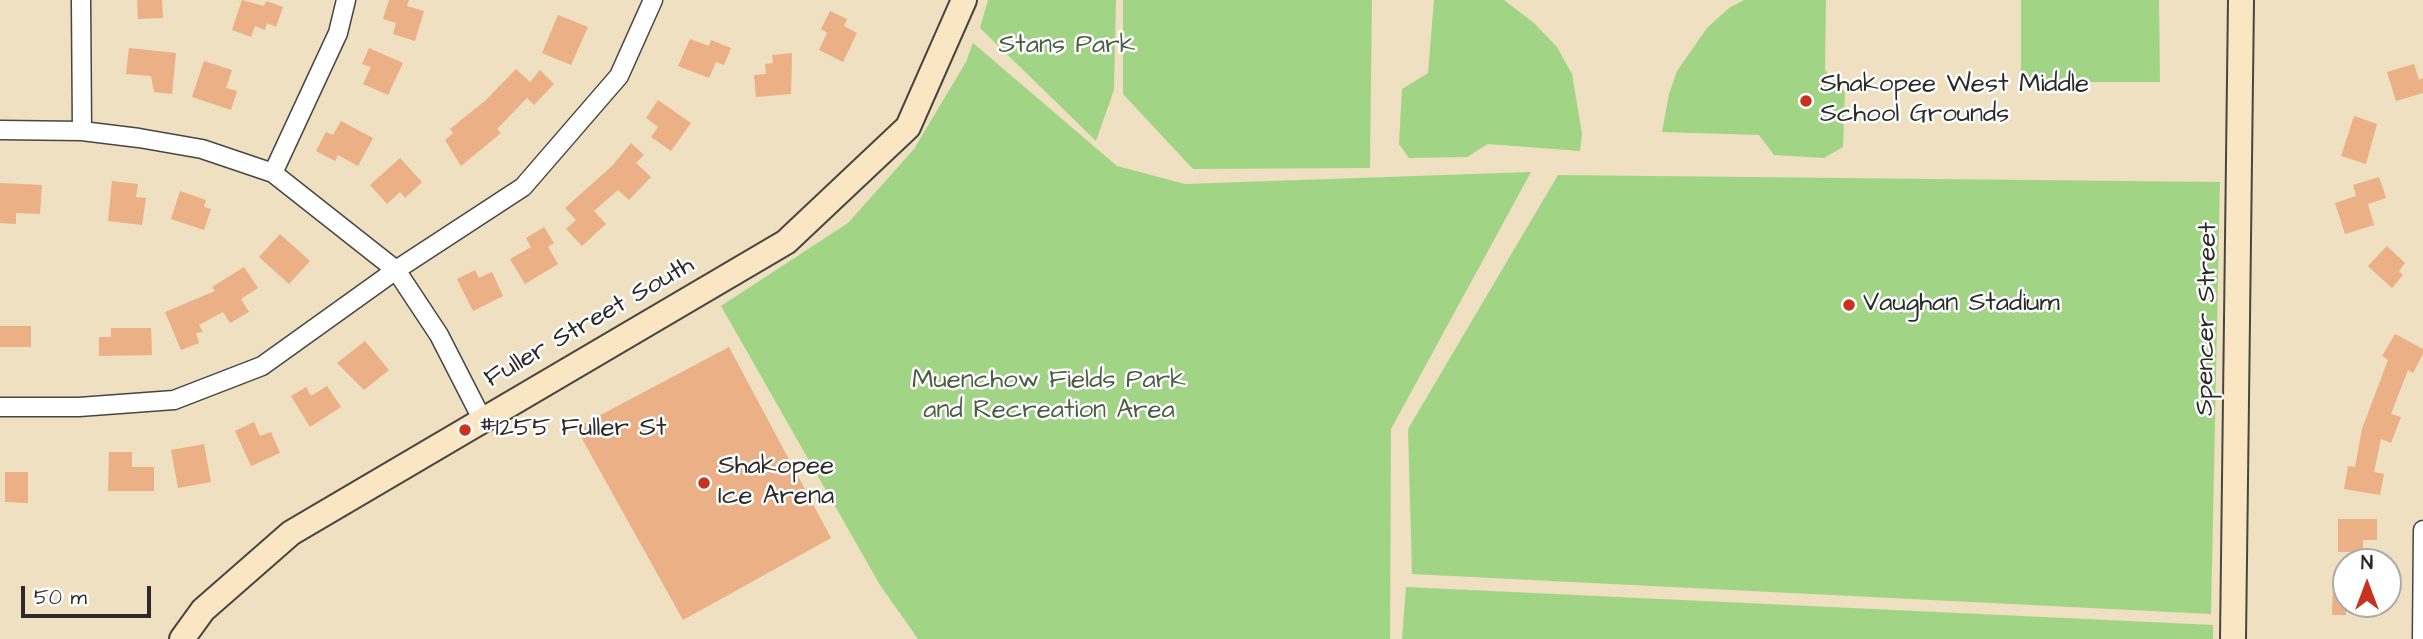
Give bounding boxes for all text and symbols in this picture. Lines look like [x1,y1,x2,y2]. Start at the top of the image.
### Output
park label: Stans Park [998,31,1136,63]
place label: Shakopee West Middle School Grounds [1820,70,2089,132]
marker: Shakopee West Middle School Grounds [1798,93,1814,109]
street label: Spencer Street [2191,222,2225,416]
street label: Fuller Street South [480,250,700,396]
place label: Vaughan Stadium [1863,289,2060,321]
marker: Vaughan Stadium [1841,297,1857,313]
park label: Muenchow Fields Park and Recreation Area [912,366,1186,428]
place label: #1255 Fuller St [479,414,666,446]
marker: #1255 Fuller St [457,422,473,438]
place label: Shakopee Ice Arena [718,452,834,514]
marker: Shakopee Ice Arena [696,475,712,491]
north arrow [2332,548,2402,618]
text: N [2361,550,2373,577]
scale bar [24,572,154,616]
text: 50 m [34,583,87,612]

